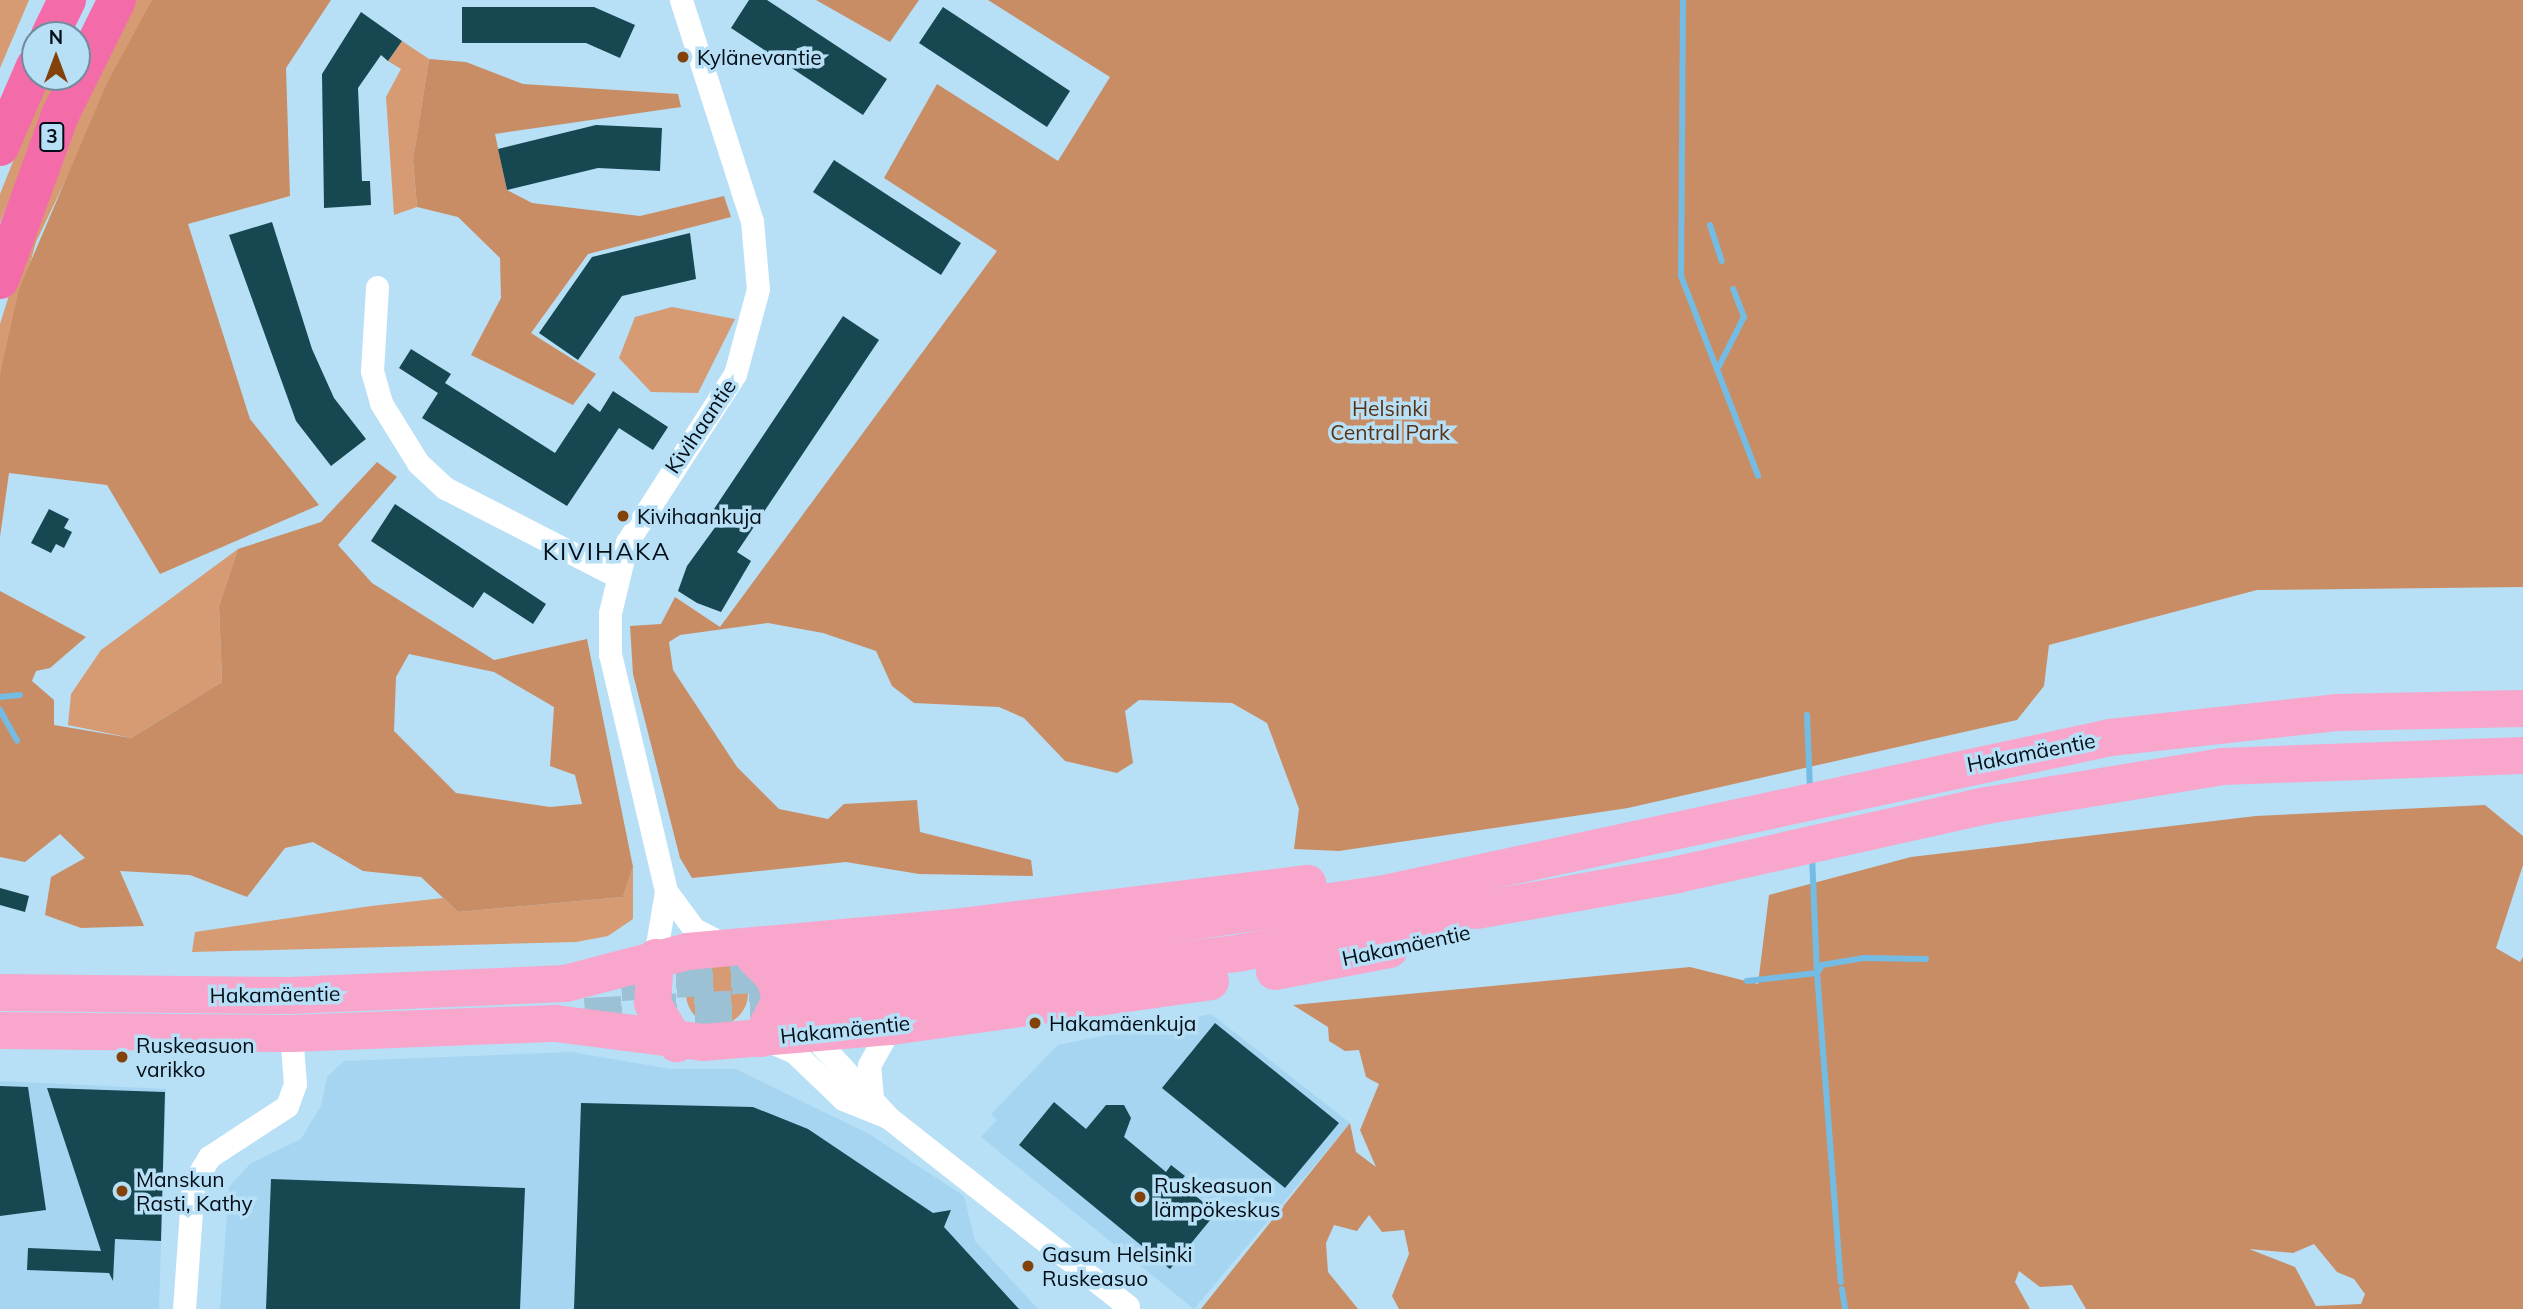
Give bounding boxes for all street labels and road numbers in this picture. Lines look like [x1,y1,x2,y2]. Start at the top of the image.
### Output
road number: 3 [38,122,66,153]
street label: Kivihaantie [659,374,741,478]
street label: Hakamäentie [1965,727,2097,777]
street label: Hakamäentie [1340,919,1472,971]
street label: Hakamäentie [210,980,340,1008]
street label: Hakamäentie [779,1010,911,1048]

